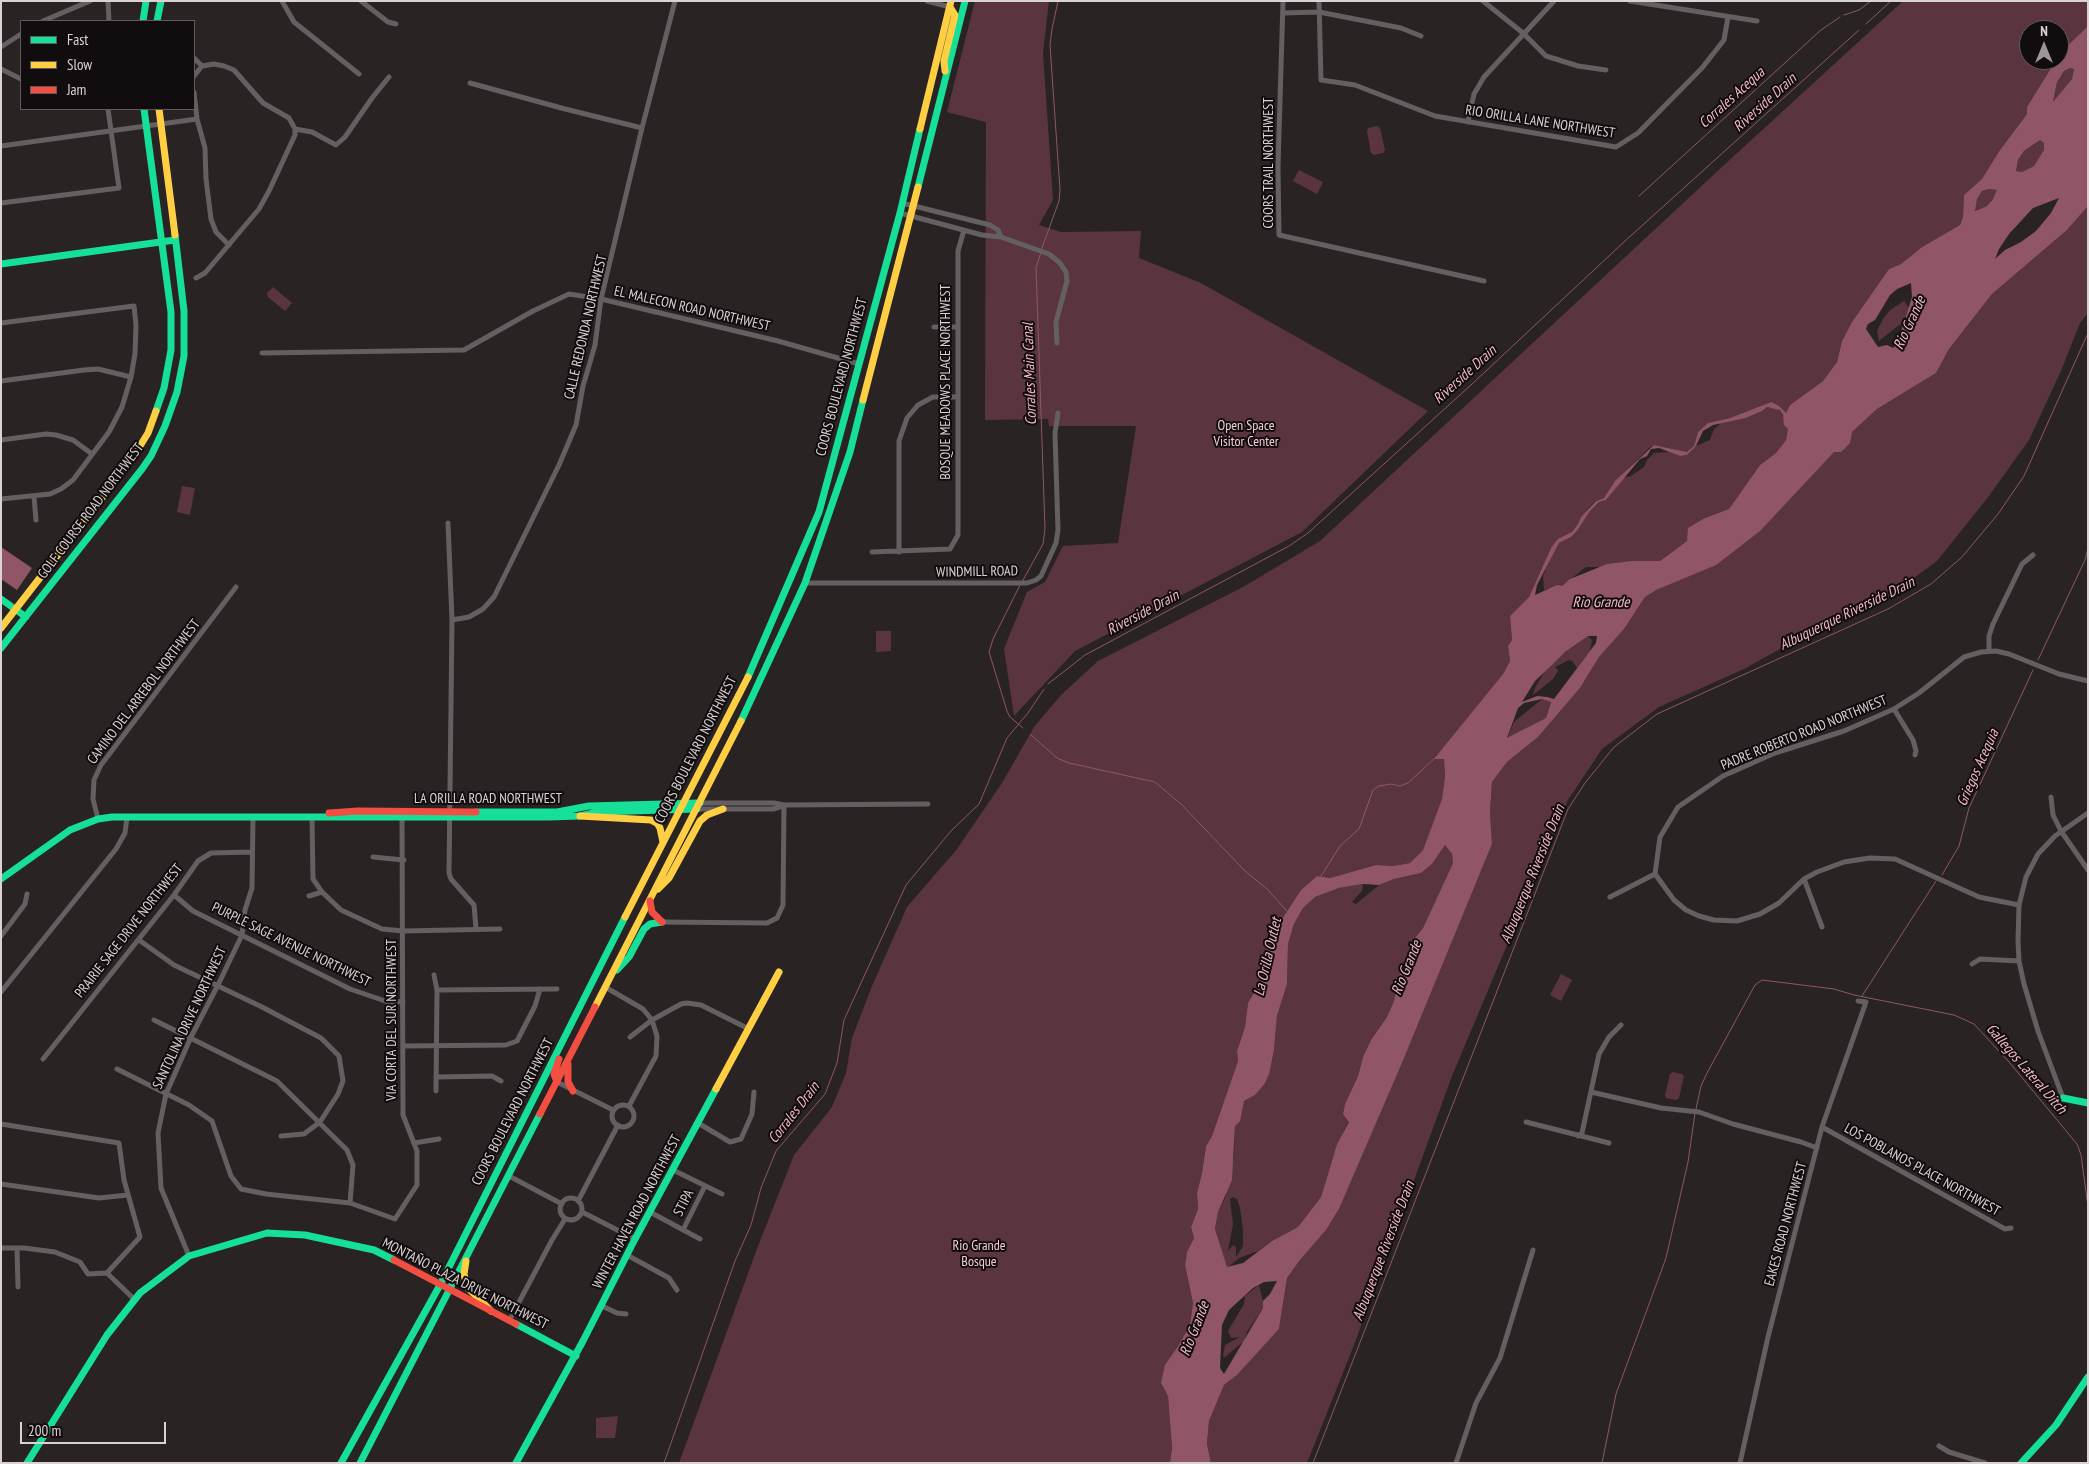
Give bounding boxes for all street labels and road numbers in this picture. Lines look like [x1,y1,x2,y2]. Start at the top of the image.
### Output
street label: COORS TRAIL NORTHWEST [1261,97,1277,229]
street label: RIO ORILLA LANE NORTHWEST [1464,102,1616,142]
street label: CALLE REDONDA NORTHWEST [561,253,611,401]
street label: EL MALECON ROAD NORTHWEST [612,283,772,335]
street label: BOSQUE MEADOWS PLACE NORTHWEST [938,284,954,480]
street label: COORS BOULEVARD NORTHWEST [813,296,871,458]
street label: GOLF COURSE ROAD NORTHWEST [35,440,147,582]
street label: WINDMILL ROAD [936,563,1018,581]
street label: CAMINO DEL ARREBOL NORTHWEST [84,616,204,768]
street label: COORS BOULEVARD NORTHWEST [652,674,740,826]
street label: PADRE ROBERTO ROAD NORTHWEST [1718,692,1890,774]
street label: LA ORILLA ROAD NORTHWEST [414,791,562,807]
street label: PRAIRIE SAGE DRIVE NORTHWEST [72,861,186,1001]
street label: PURPLE SAGE AVENUE NORTHWEST [209,899,373,991]
street label: VIA CORTA DEL SUR NORTHWEST [384,939,400,1101]
street label: SANTOLINA DRIVE NORTHWEST [150,944,230,1092]
street label: COORS BOULEVARD NORTHWEST [469,1036,557,1188]
street label: LOS POBLANOS PLACE NORTHWEST [1841,1120,2003,1220]
street label: WINTER HAVEN ROAD NORTHWEST [589,1132,685,1292]
street label: EAKES ROAD NORTHWEST [1761,1160,1811,1288]
street label: STIPA [670,1187,698,1219]
street label: MONTAÑO PLAZA DRIVE NORTHWEST [379,1235,551,1333]

